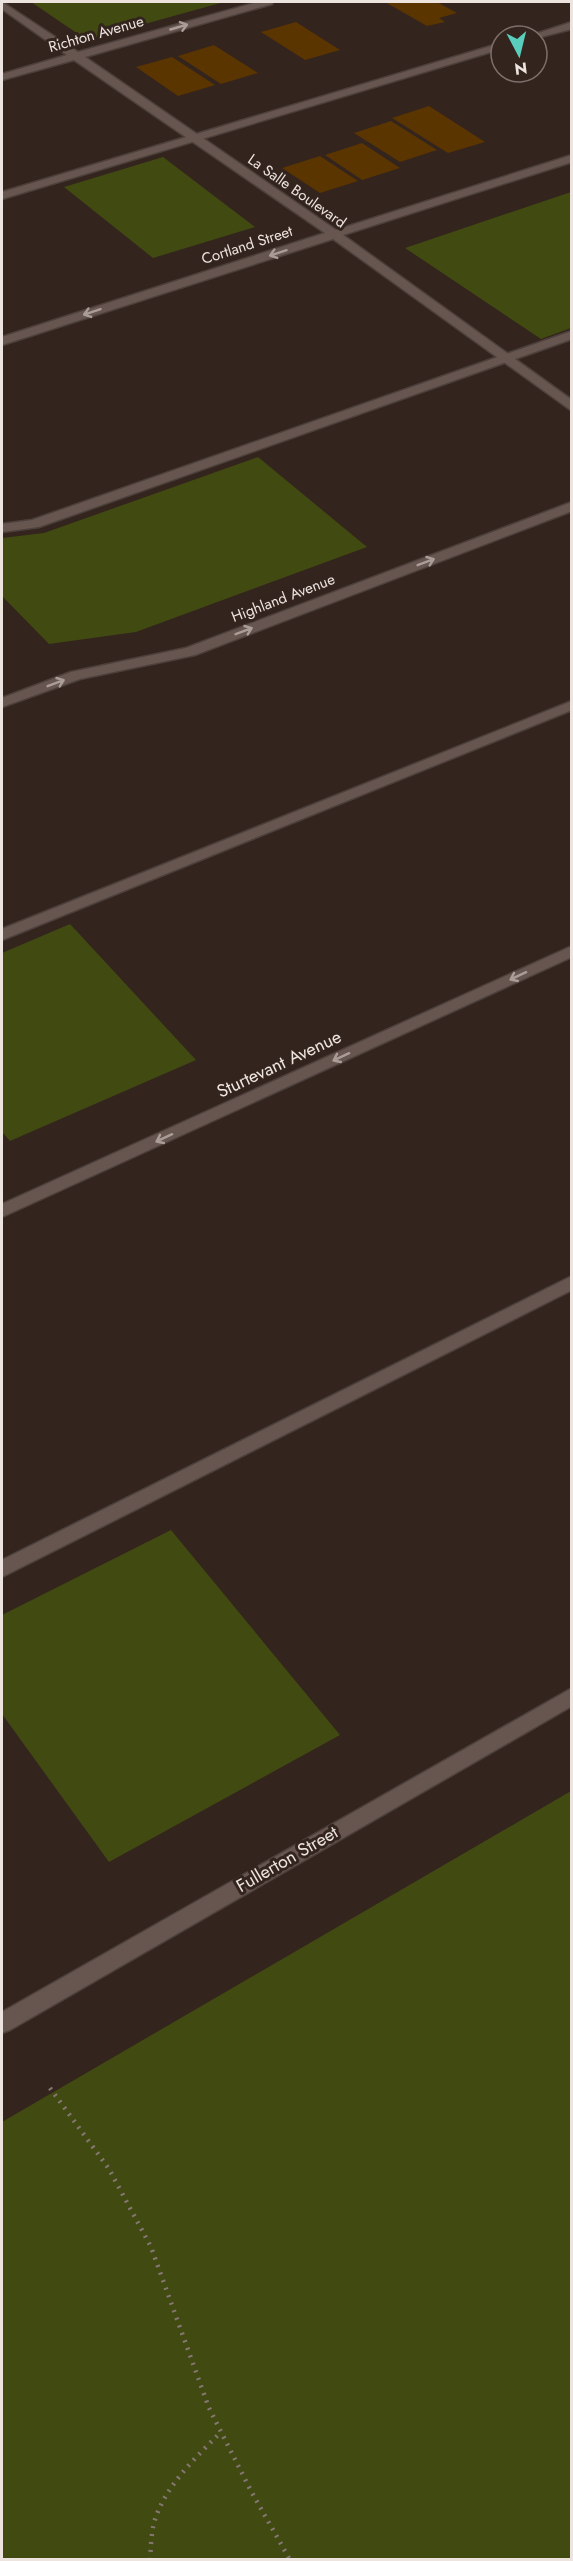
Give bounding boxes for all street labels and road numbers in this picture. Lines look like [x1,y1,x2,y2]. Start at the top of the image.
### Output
street label: Richton Avenue [46,10,147,58]
street label: La Salle Boulevard [243,149,351,233]
street label: Cortland Street [199,220,296,270]
street label: Highland Avenue [228,568,338,628]
street label: Sturtevant Avenue [212,1024,346,1104]
street label: Fullerton Street [231,1819,343,1899]

